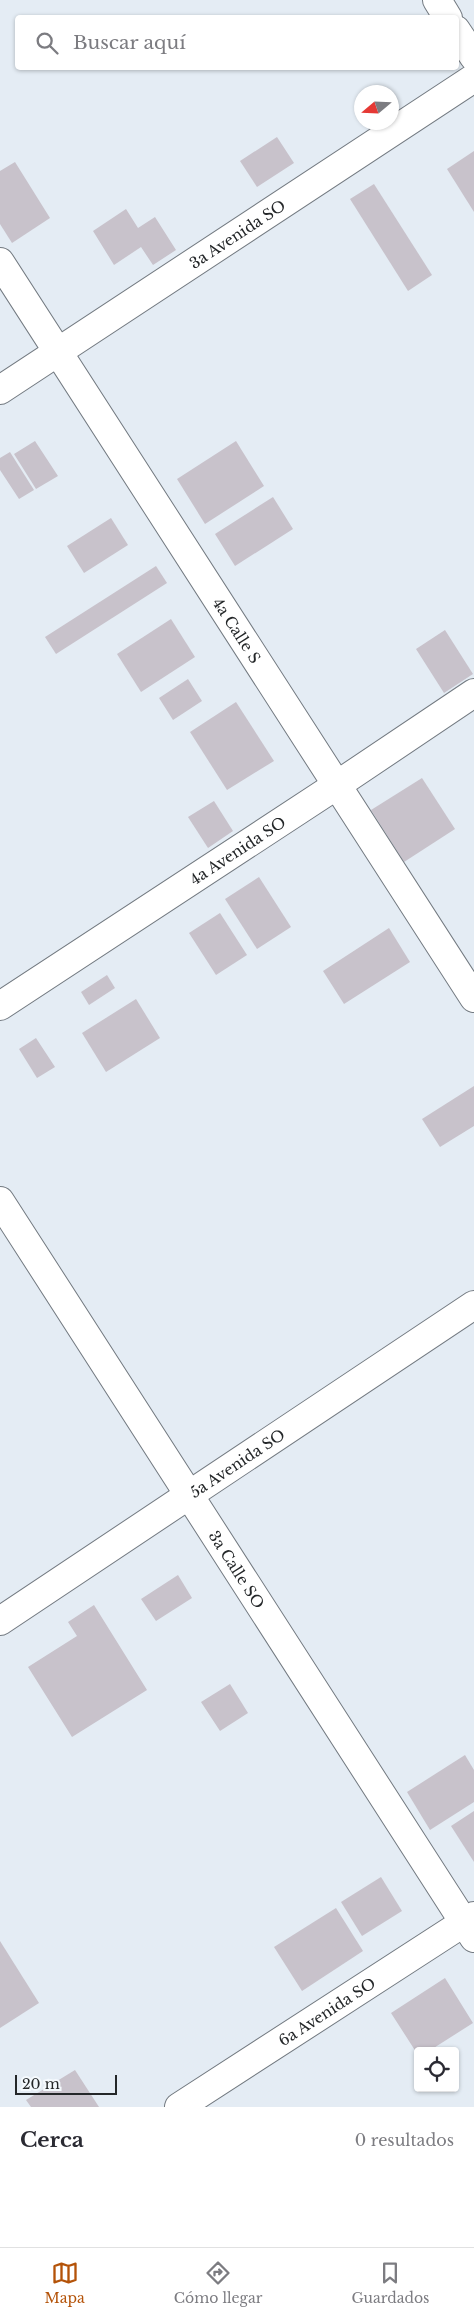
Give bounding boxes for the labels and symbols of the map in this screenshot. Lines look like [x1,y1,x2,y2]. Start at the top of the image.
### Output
north arrow [354,85,399,130]
street label: 3a Avenida SO [186,195,289,272]
street label: 4a Calle S [209,594,265,666]
street label: 4a Avenida SO [186,812,289,889]
street label: 5a Avenida SO [186,1424,288,1501]
street label: 3a Calle SO [205,1527,269,1612]
street label: 6a Avenida SO [275,1973,379,2050]
scale bar [15,2072,118,2095]

